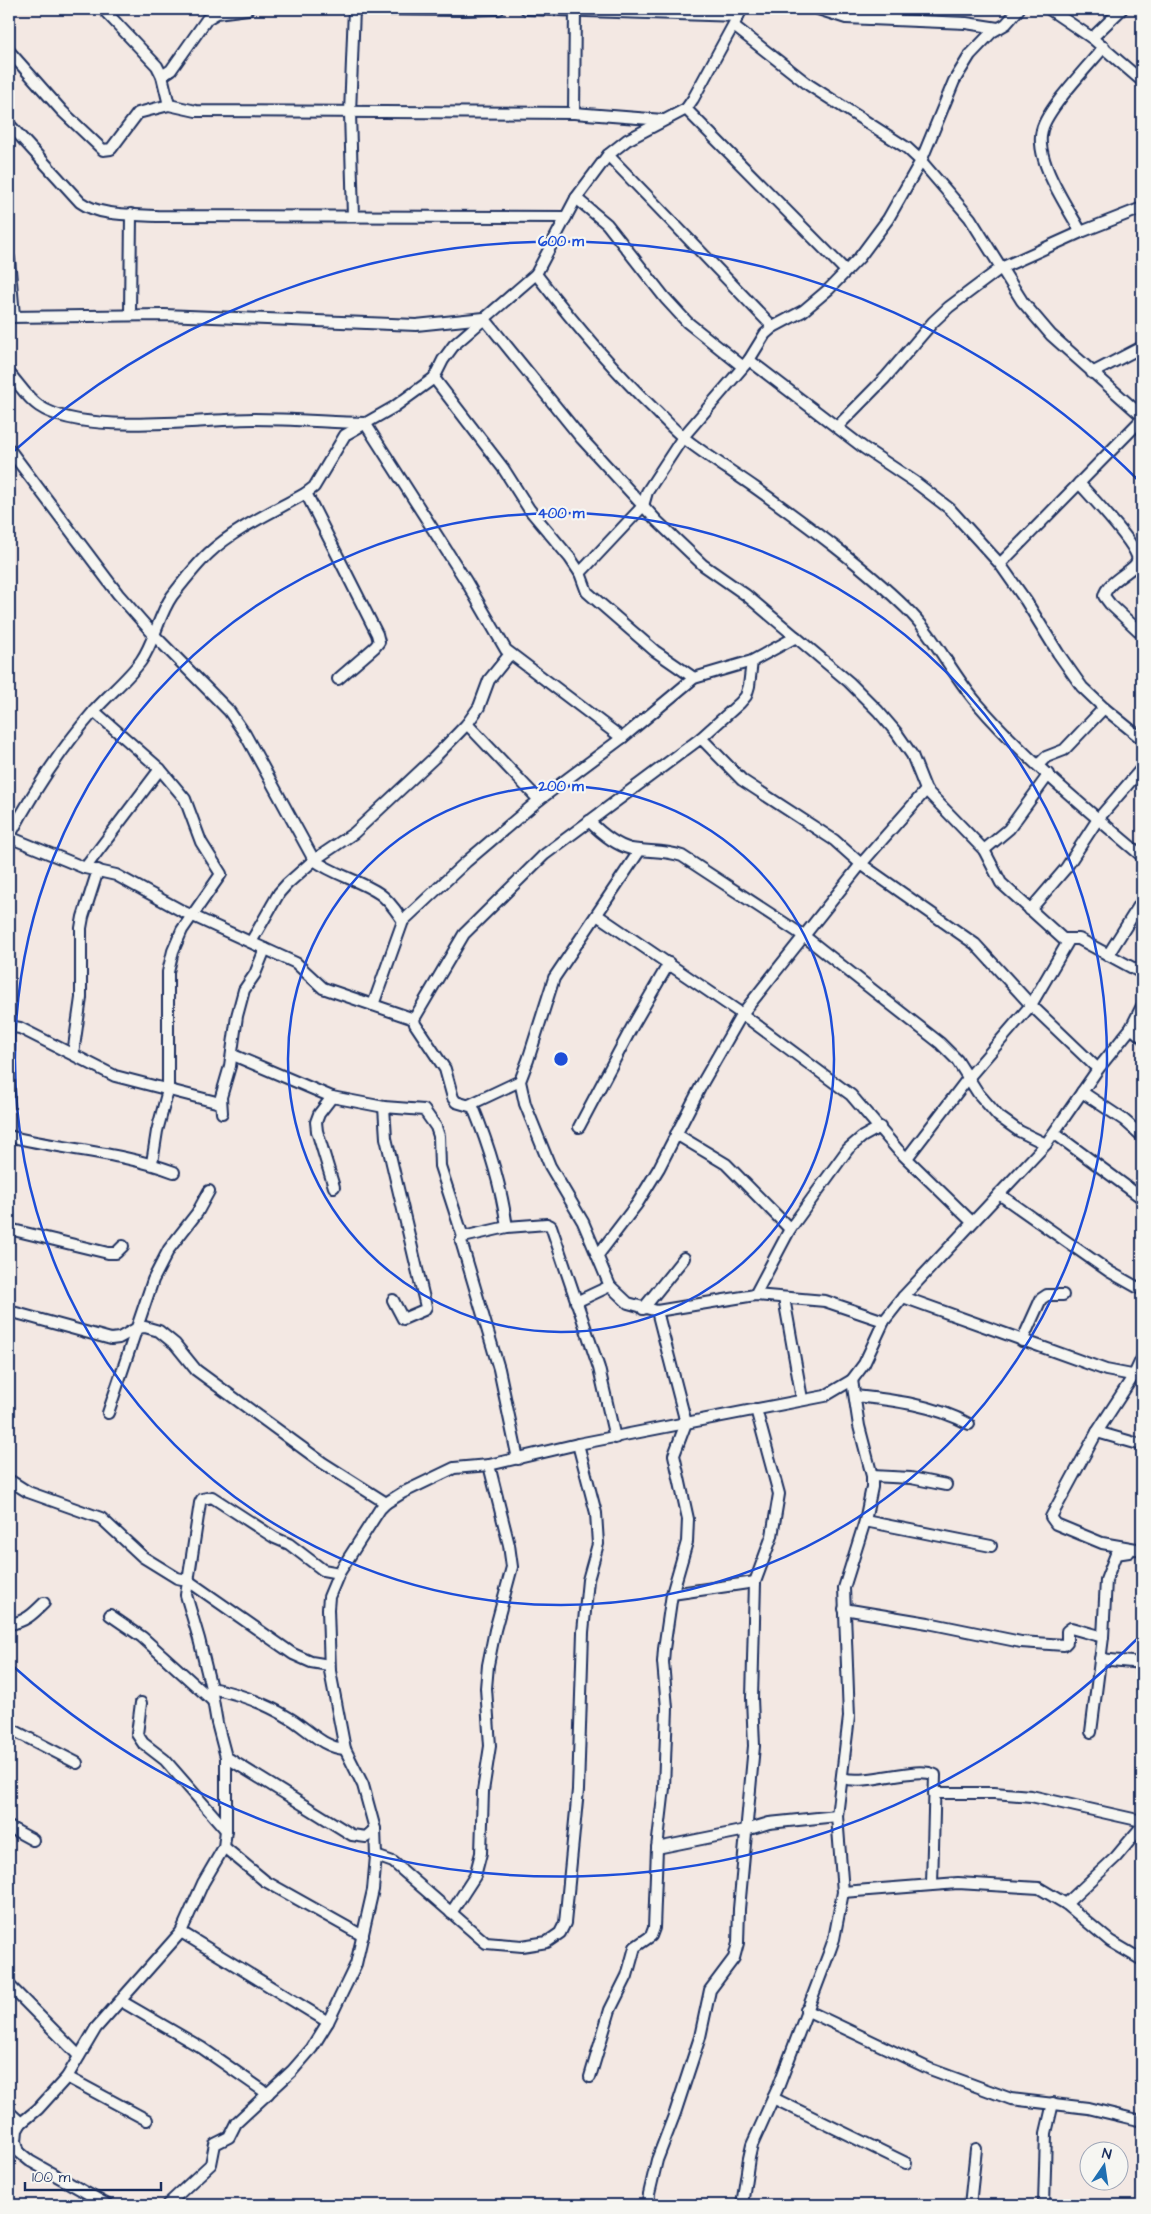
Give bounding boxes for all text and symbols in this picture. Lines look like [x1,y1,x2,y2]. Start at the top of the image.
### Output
text: 600 m [538,231,584,252]
text: 400 m [538,503,585,524]
text: 200 m [537,776,584,797]
centre of rings [552,1050,570,1068]
north arrow [1078,2142,1128,2192]
text: N [1100,2144,1113,2165]
scale bar [25,2159,161,2191]
text: 100 m [32,2167,71,2188]

